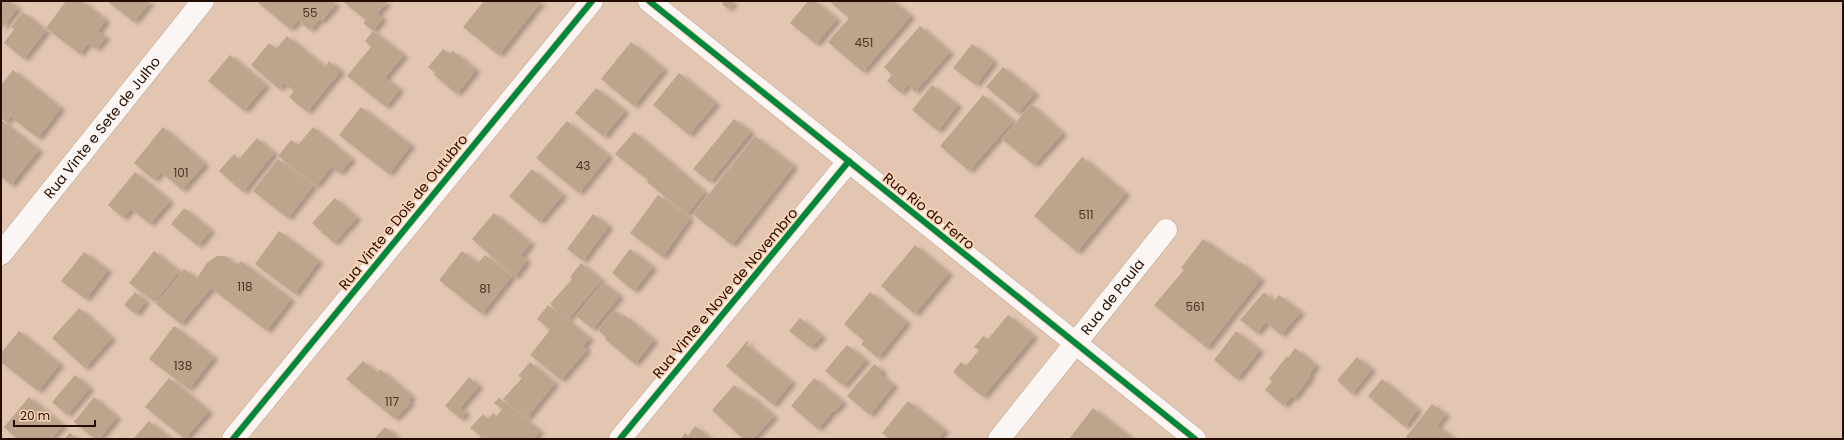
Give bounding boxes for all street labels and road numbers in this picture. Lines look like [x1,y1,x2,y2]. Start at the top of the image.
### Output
street label: Rua Vinte e Sete de Julho [39,52,165,203]
street label: Rua Vinte e Dois de Outubro [334,130,472,294]
street label: Rua Rio do Ferro [879,168,979,254]
street label: Rua Vinte e Nove de Novembro [648,203,802,382]
street label: Rua de Paula [1076,255,1149,339]

